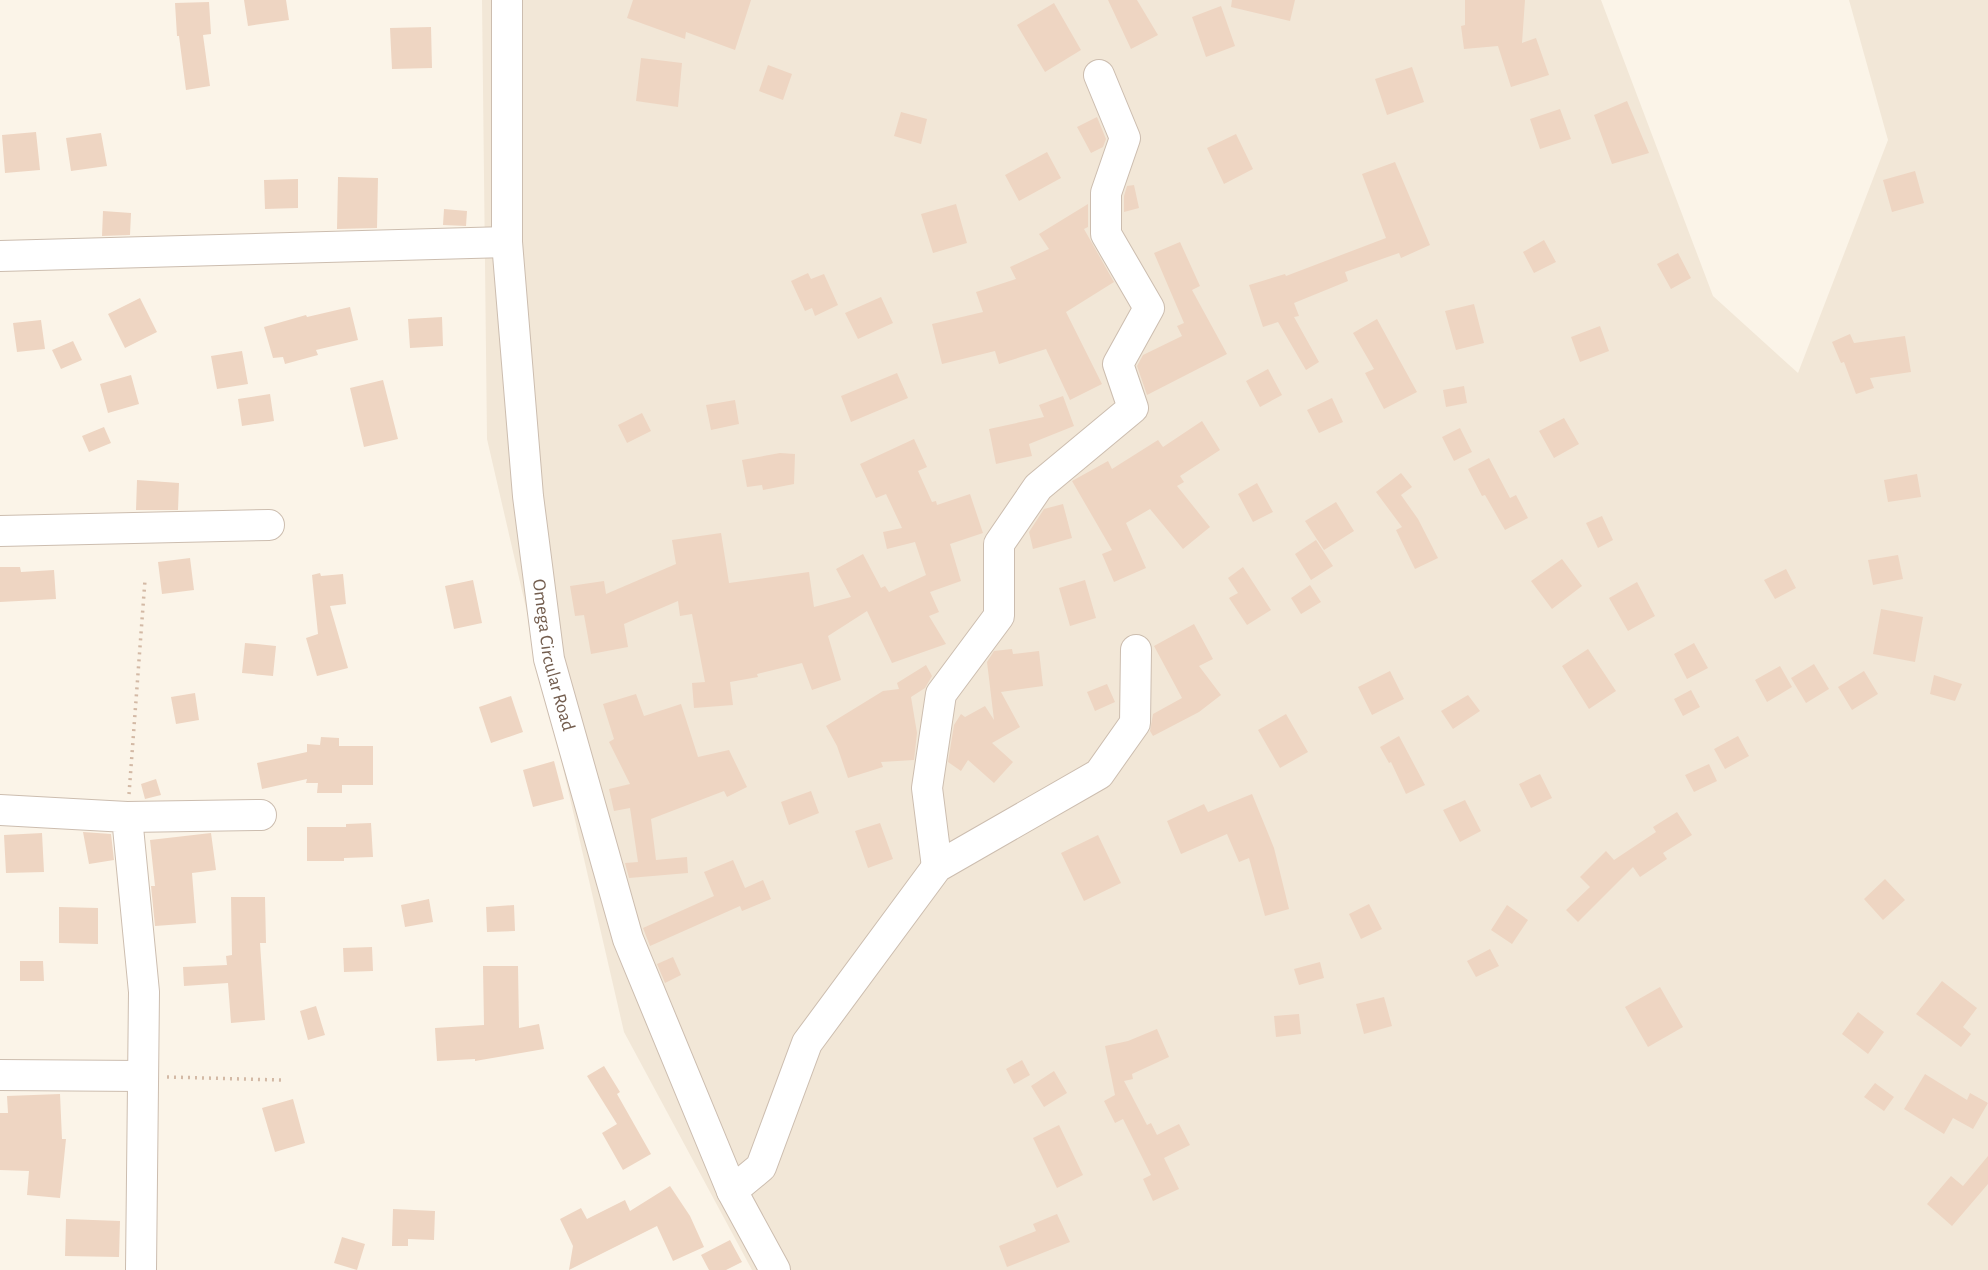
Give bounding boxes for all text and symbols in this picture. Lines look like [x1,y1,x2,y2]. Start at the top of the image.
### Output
street label: Omega Circular Road [529,578,578,733]

